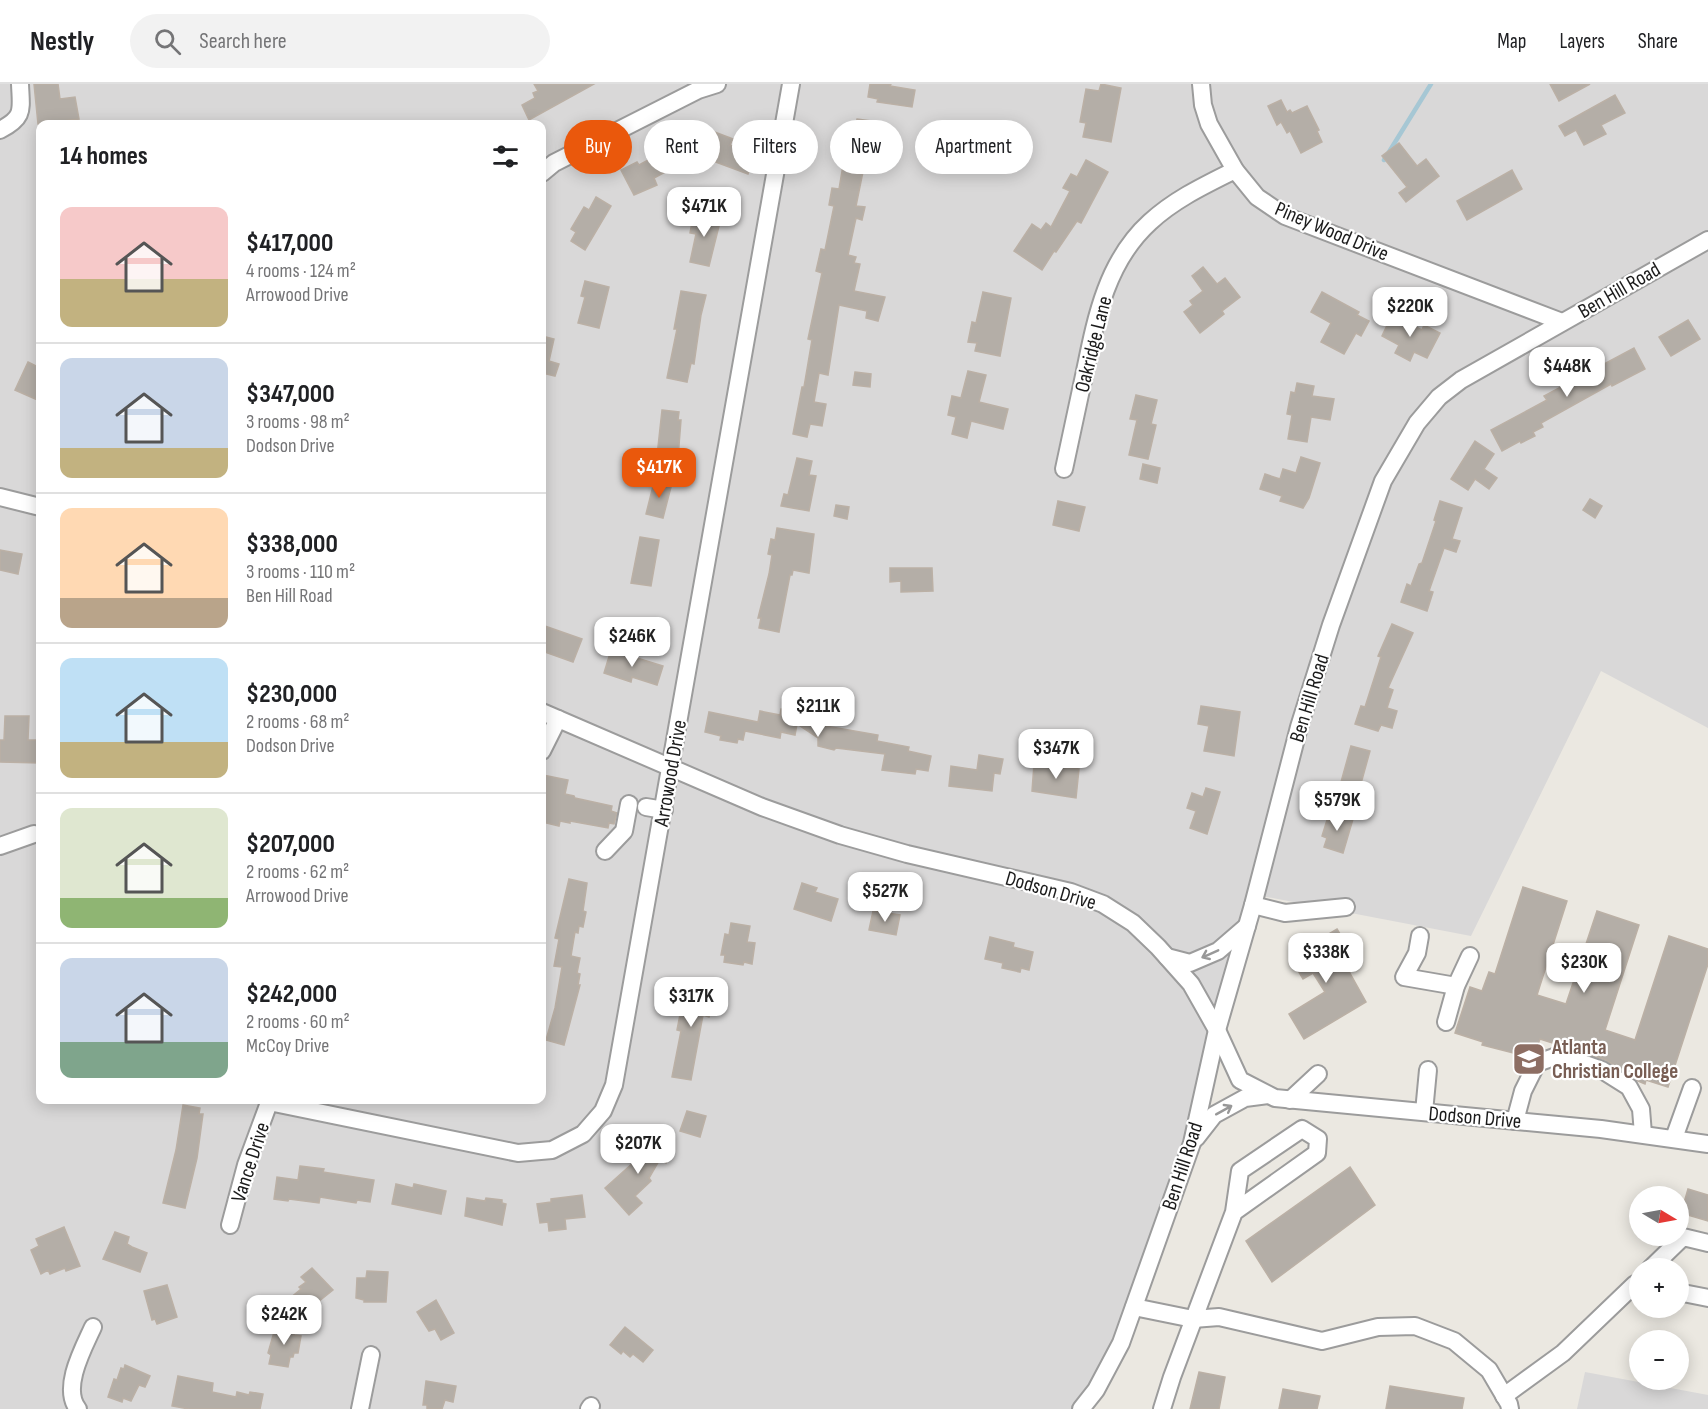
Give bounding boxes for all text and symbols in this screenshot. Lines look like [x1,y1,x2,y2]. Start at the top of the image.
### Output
search box [130,14,550,68]
text: Nestly [30,25,94,58]
icon: search [151,25,184,58]
text: Search here [199,28,287,55]
text: Map [1497,29,1526,54]
text: Layers [1559,29,1605,54]
text: Share [1638,29,1678,54]
chip: Buy [564,120,632,174]
chip: Rent [644,120,720,174]
chip: Filters [732,120,818,174]
chip: New [830,120,903,174]
chip: Apartment [915,120,1033,174]
icon: filters [489,140,522,173]
text: 14 homes [60,141,148,172]
pin: $471K [662,187,746,238]
text: $471K [681,194,727,218]
street label: Piney Wood Drive [1271,196,1392,267]
text: $417,000 [246,228,333,259]
icon: home [108,231,180,303]
street label: Ben Hill Road [1574,257,1665,324]
text: 4 rooms · 124 m² [246,259,356,283]
text: Arrowood Drive [246,283,349,307]
pin: $220K [1368,287,1452,338]
street label: Oakridge Lane [1069,293,1118,395]
text: $220K [1386,294,1434,318]
pin: $448K [1525,347,1609,398]
text: $448K [1543,354,1591,378]
text: $347,000 [246,379,335,410]
icon: home [108,382,180,454]
text: 3 rooms · 98 m² [246,410,350,434]
text: Dodson Drive [246,434,335,458]
pin: $417K [617,448,701,499]
text: $417K [636,455,682,479]
text: $338,000 [246,529,338,560]
icon: home [108,532,180,604]
text: 3 rooms · 110 m² [246,560,355,584]
text: Ben Hill Road [246,584,333,608]
pin: $246K [590,617,674,668]
text: $246K [608,624,656,648]
street label: Ben Hill Road [1284,651,1335,745]
text: $230,000 [246,679,337,710]
icon: home [108,682,180,754]
pin: $211K [776,687,860,738]
text: $211K [796,694,840,718]
text: 2 rooms · 68 m² [246,710,350,734]
street label: Arrowood Drive [649,718,692,829]
pin: $347K [1014,729,1098,780]
text: Dodson Drive [246,734,335,758]
text: $347K [1032,736,1080,760]
pin: $579K [1295,781,1379,832]
text: $579K [1313,788,1361,812]
text: $207,000 [246,829,335,860]
icon: home [108,832,180,904]
text: 2 rooms · 62 m² [246,860,349,884]
street label: Dodson Drive [1003,866,1099,915]
pin: $527K [843,872,927,923]
text: $527K [862,879,908,903]
text: Arrowood Drive [246,884,349,908]
pin: $338K [1284,933,1368,984]
text: $338K [1302,940,1350,964]
pin: $230K [1542,943,1626,994]
one-way arrow [1202,948,1220,960]
text: $230K [1560,950,1608,974]
pin: $317K [649,977,733,1028]
text: $242,000 [246,979,337,1010]
icon: home [108,982,180,1054]
text: $317K [668,984,714,1008]
text: 2 rooms · 60 m² [246,1010,350,1034]
text: McCoy Drive [246,1034,329,1058]
place label: Atlanta Christian College [1551,1035,1678,1084]
school or university icon: Atlanta Christian College [1511,1041,1547,1077]
street label: Dodson Drive [1428,1101,1522,1134]
one-way arrow [1215,1103,1232,1115]
street label: Vance Drive [226,1119,275,1205]
street label: Ben Hill Road [1157,1119,1208,1213]
pin: $207K [596,1124,680,1175]
text: $207K [614,1131,662,1155]
north arrow [1629,1186,1689,1246]
map controls [1629,1186,1689,1390]
button: + [1629,1258,1689,1318]
pin: $242K [242,1295,326,1346]
text: $242K [261,1302,307,1326]
button: − [1629,1330,1689,1390]

